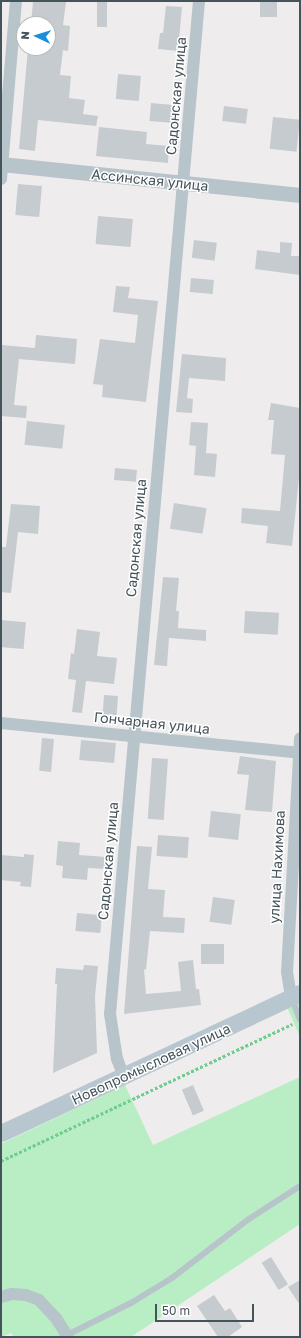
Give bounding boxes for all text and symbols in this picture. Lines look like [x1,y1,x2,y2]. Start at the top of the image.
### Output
north arrow [16,16,56,56]
text: N [18,31,31,40]
street label: Садонская улица [162,36,190,156]
street label: Ассинская улица [91,166,209,194]
street label: Садонская улица [122,478,150,598]
street label: Гончарная улица [93,709,211,737]
street label: Садонская улица [94,801,122,921]
street label: улица Нахимова [266,810,288,924]
street label: Новопромысловая улица [69,1020,233,1108]
scale bar [157,1296,256,1322]
text: 50 m [162,1303,190,1318]

